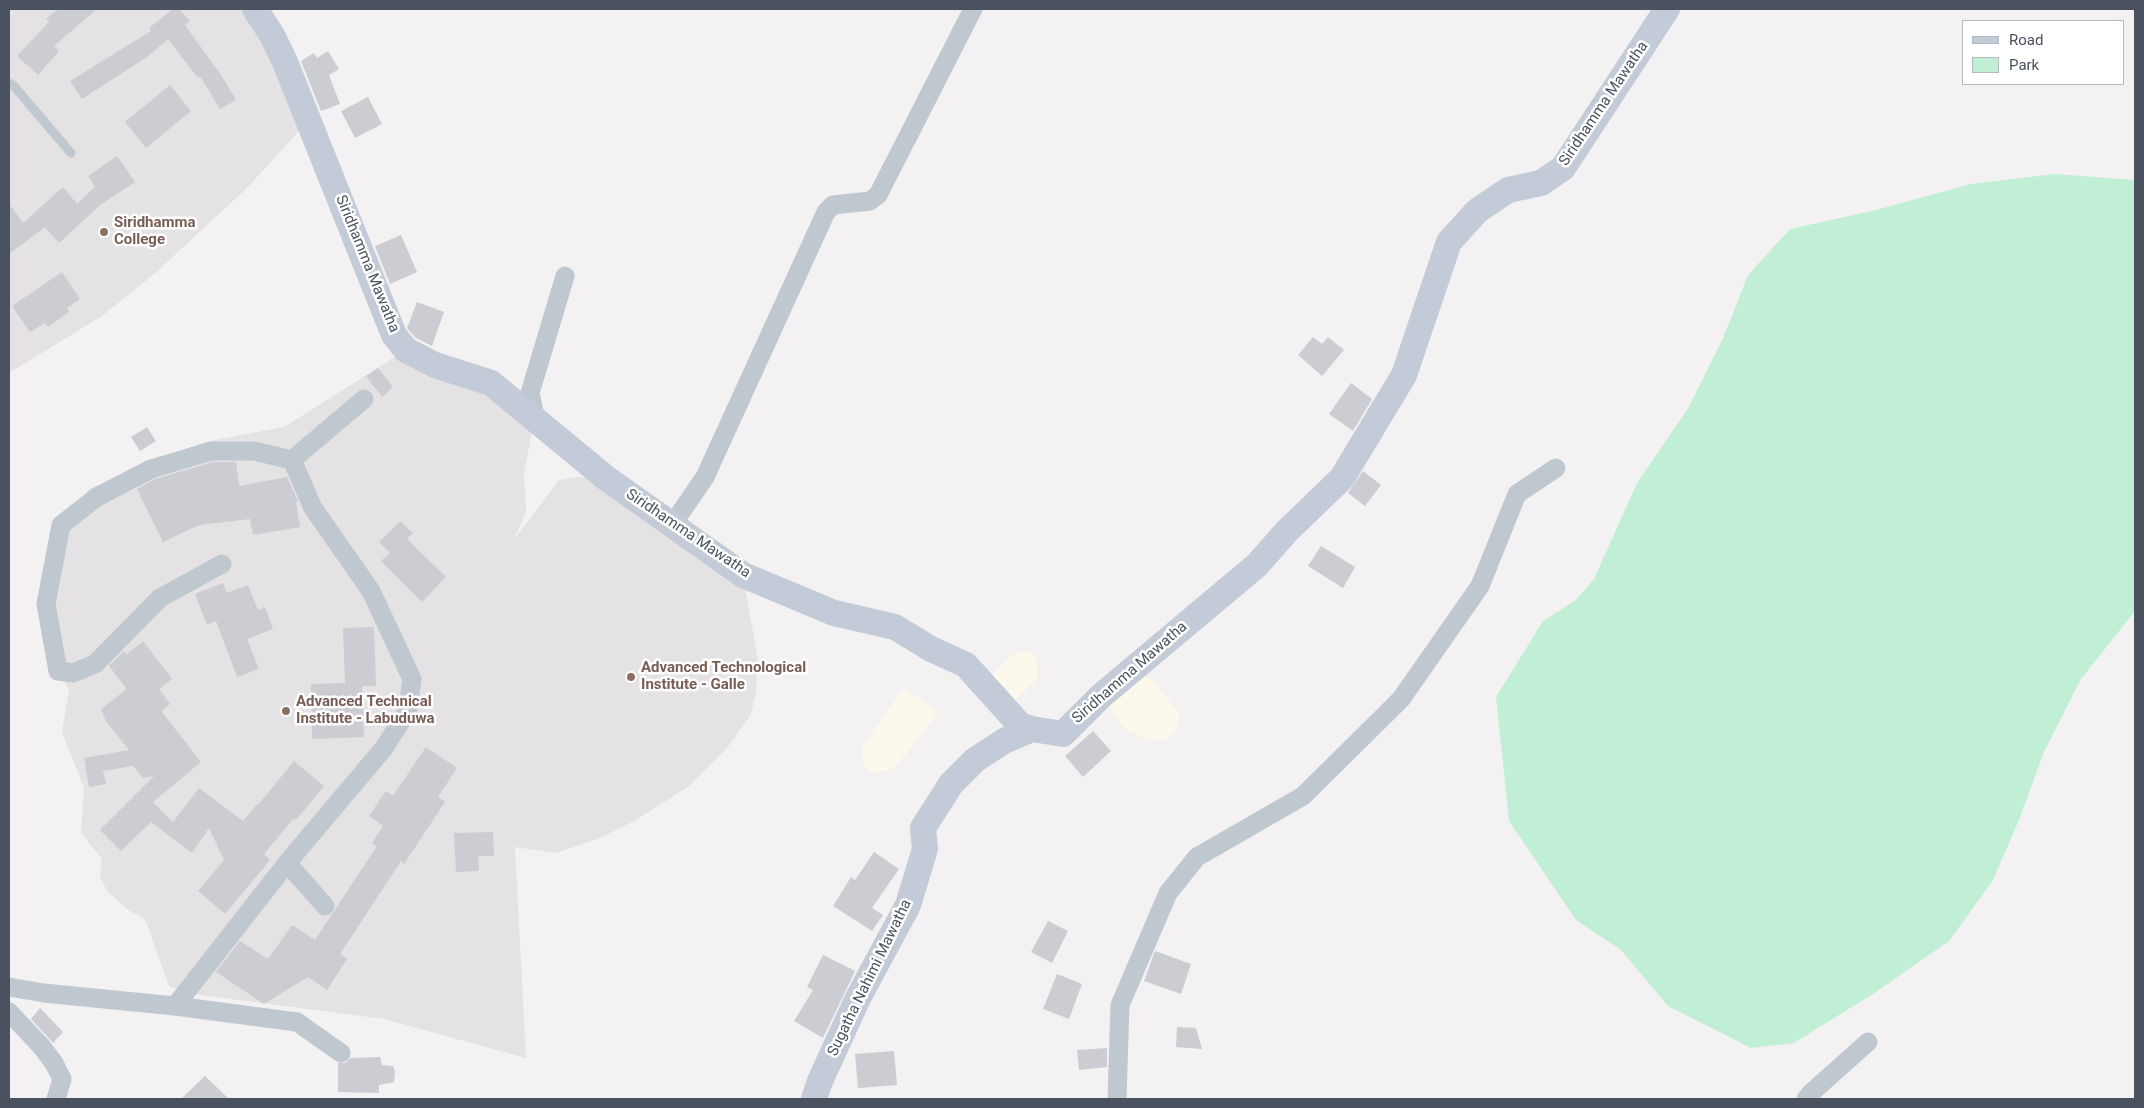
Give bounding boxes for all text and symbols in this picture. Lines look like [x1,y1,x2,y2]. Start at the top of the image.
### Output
legend [1962,20,2124,85]
text: Road [2009,31,2043,49]
street label: Siridhamma Mawatha [1556,38,1652,170]
text: Park [2009,56,2039,74]
street label: Siridhamma Mawatha [331,193,403,335]
place label: Siridhamma College [114,214,196,249]
marker: Siridhamma College [98,226,110,238]
street label: Siridhamma Mawatha [622,486,754,582]
street label: Siridhamma Mawatha [1069,618,1191,728]
place label: Advanced Technological Institute - Galle [641,659,806,694]
marker: Advanced Technological Institute - Galle [625,671,637,683]
place label: Advanced Technical Institute - Labuduwa [296,693,434,728]
marker: Advanced Technical Institute - Labuduwa [280,705,292,717]
street label: Sugatha Nahimi Mawatha [824,897,916,1059]

